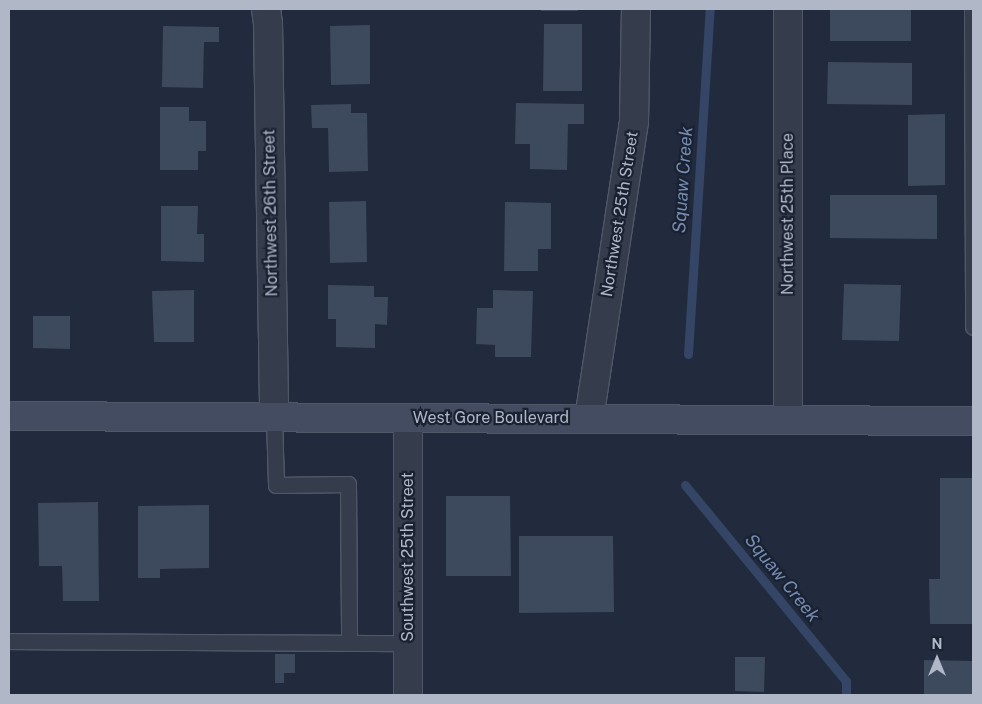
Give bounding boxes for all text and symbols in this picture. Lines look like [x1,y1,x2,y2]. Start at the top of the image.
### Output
water label: Squaw Creek [668,126,698,234]
street label: Northwest 26th Street [260,129,282,297]
street label: Northwest 25th Street [597,130,643,298]
street label: Northwest 25th Place [778,133,798,295]
street label: West Gore Boulevard [413,408,569,428]
street label: Southwest 25th Street [398,472,418,642]
water label: Squaw Creek [740,530,824,626]
north arrow [912,634,962,684]
text: N [932,636,942,652]

